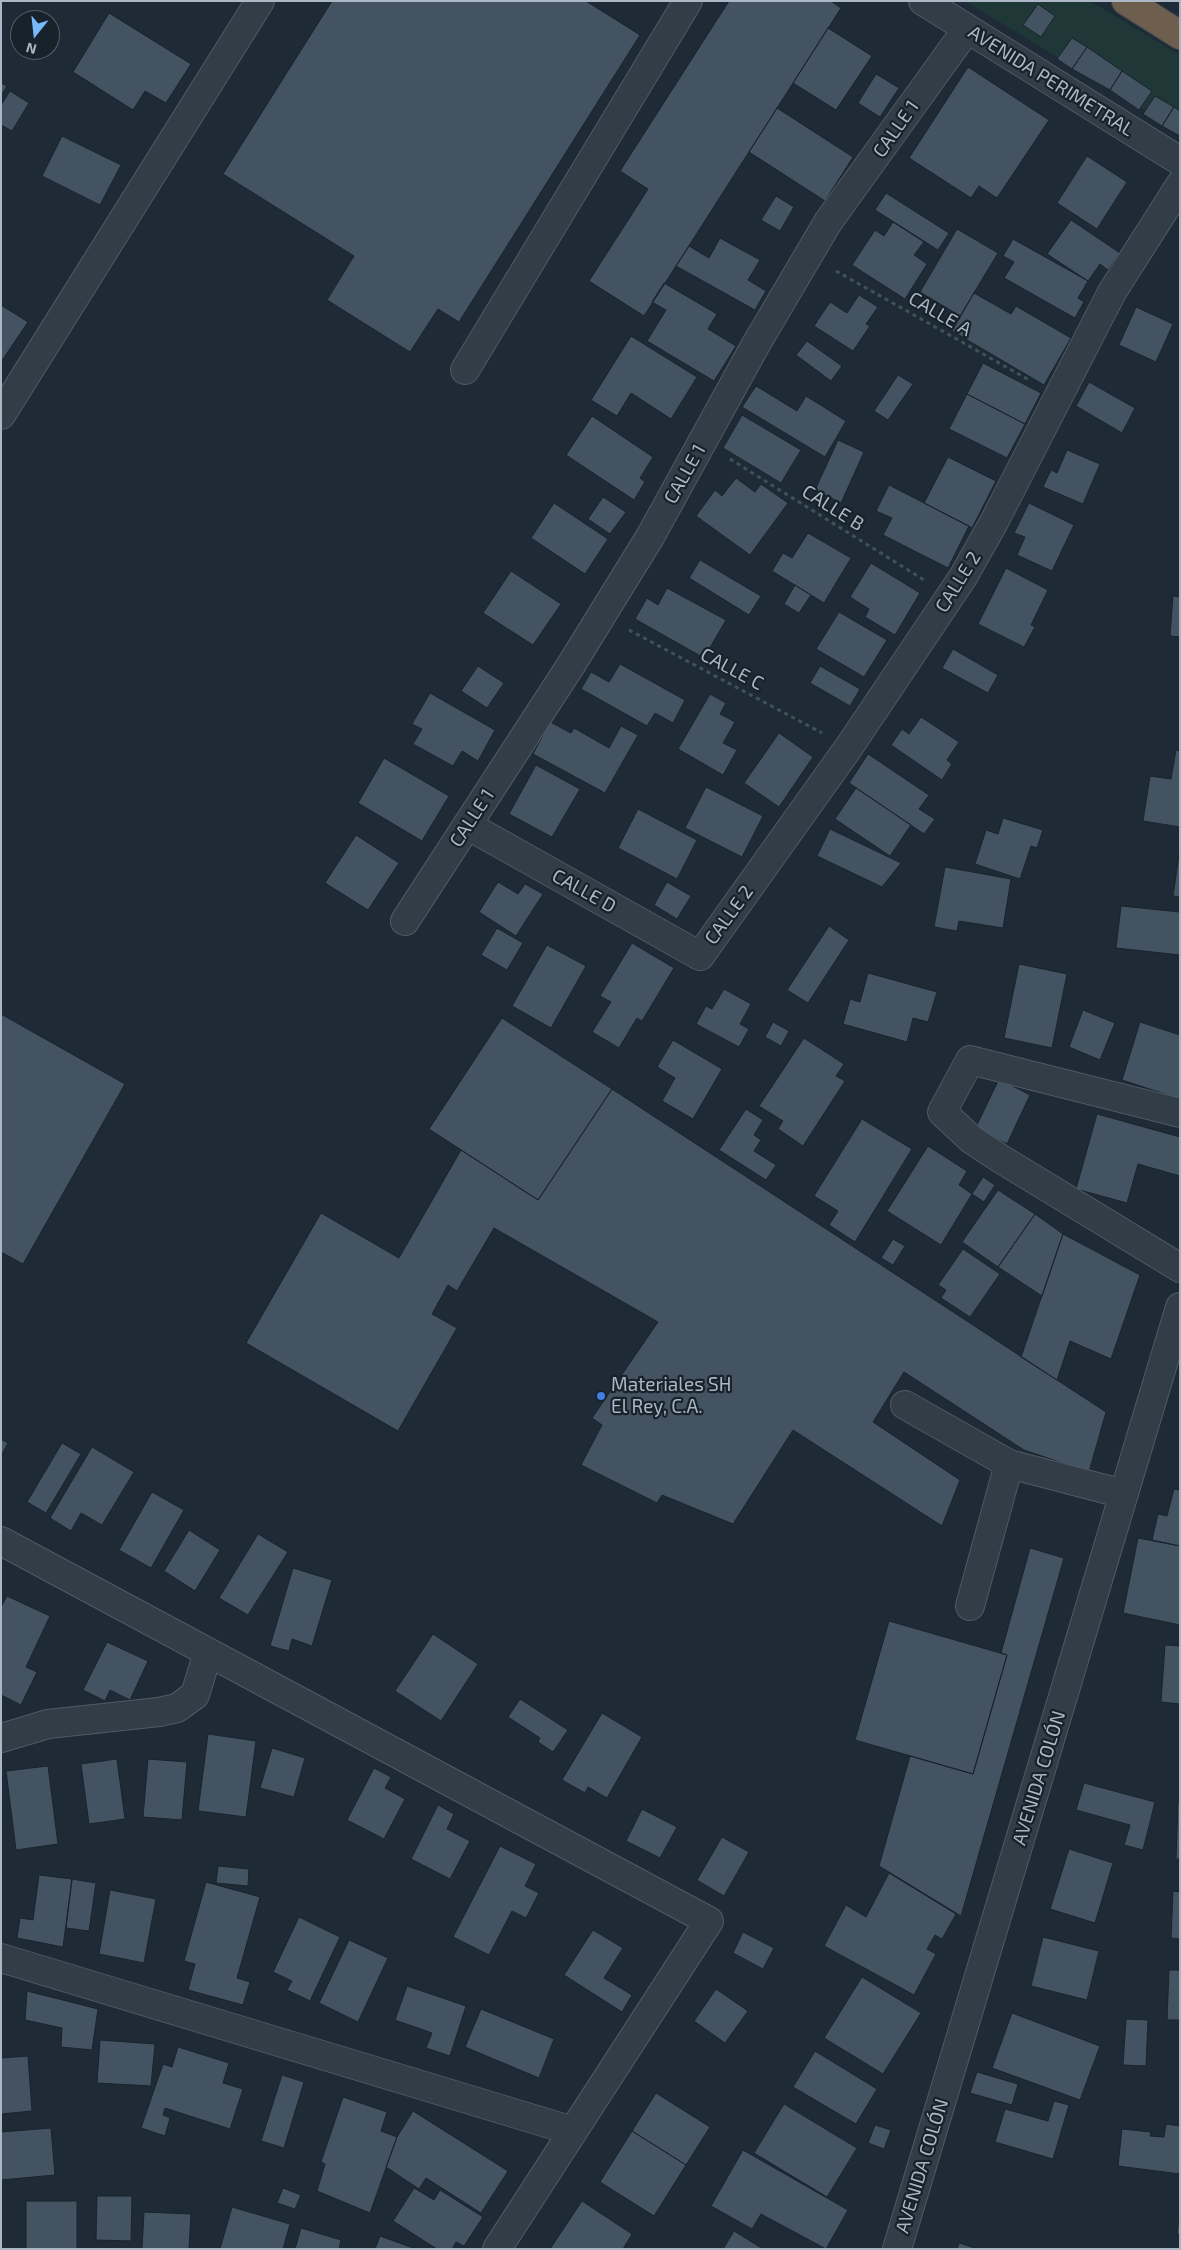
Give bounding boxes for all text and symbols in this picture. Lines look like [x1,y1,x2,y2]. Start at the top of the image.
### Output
north arrow [10,10,60,60]
street label: AVENIDA PERIMETRAL [964,21,1138,141]
text: N [24,39,38,59]
street label: CALLE 1 [868,96,924,162]
street label: CALLE A [904,287,976,341]
street label: CALLE 1 [659,440,711,508]
street label: CALLE B [798,480,868,536]
street label: CALLE 2 [930,547,986,617]
street label: CALLE C [697,643,767,695]
street label: CALLE 1 [445,785,499,851]
street label: CALLE D [548,864,620,918]
street label: CALLE 2 [700,881,758,949]
place label: Materiales SH El Rey, C.A. [611,1374,731,1418]
marker: Materiales SH El Rey, C.A. [595,1390,607,1402]
street label: AVENIDA COLÓN [1008,1708,1070,1848]
street label: AVENIDA COLÓN [891,2096,953,2236]

